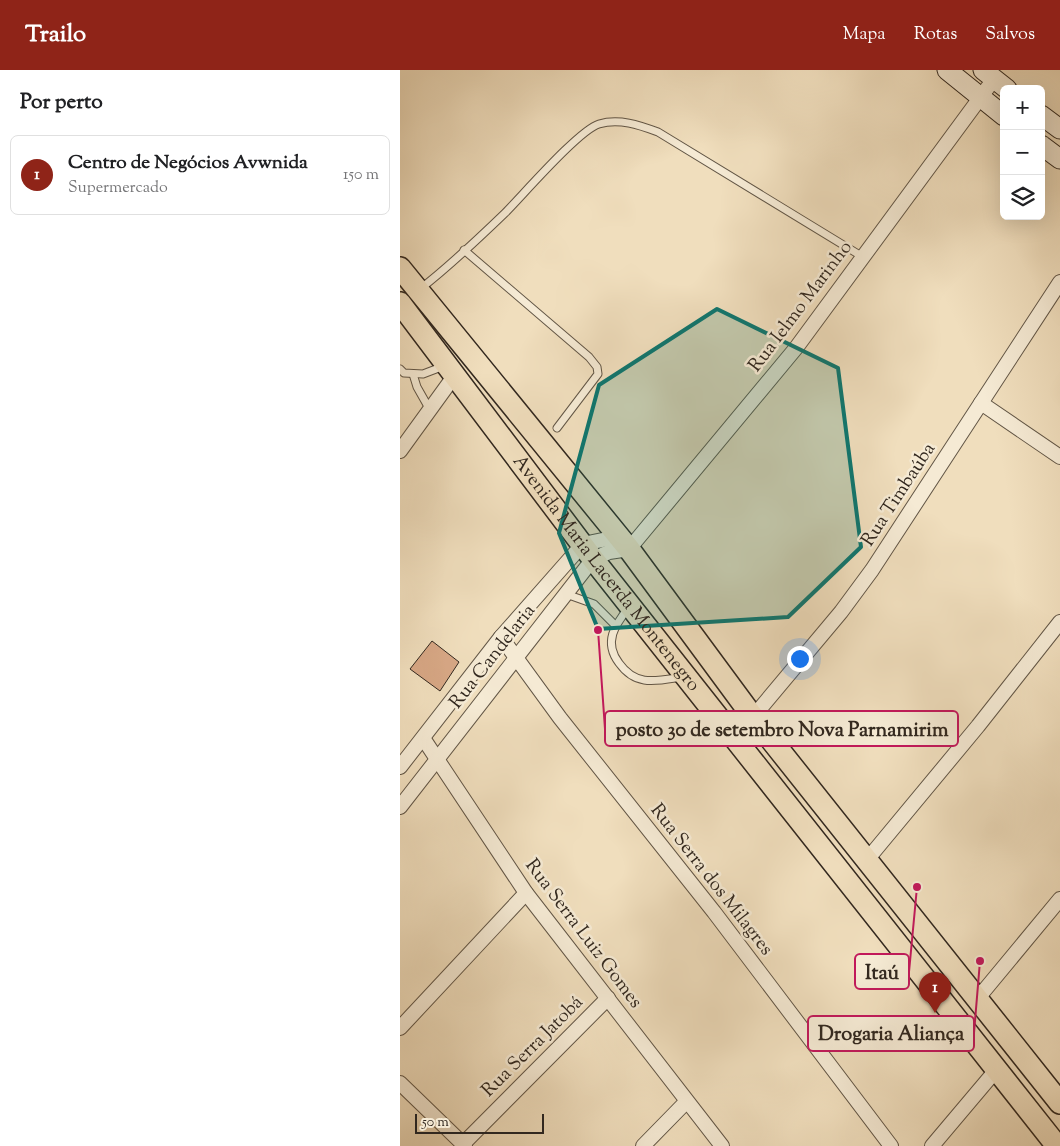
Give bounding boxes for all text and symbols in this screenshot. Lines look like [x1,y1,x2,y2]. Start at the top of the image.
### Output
text: Trailo [25,18,86,52]
text: Mapa [843,22,886,48]
text: Rotas [914,22,957,48]
text: Salvos [985,22,1035,48]
map controls [1000,85,1045,220]
button: + [1000,85,1045,130]
text: Por perto [20,88,103,118]
button: − [1000,130,1045,175]
text: Centro de Negócios Avwnida [68,150,308,177]
text: 1 [34,164,40,187]
text: 150 m [343,164,379,187]
button: layers [1000,175,1045,220]
text: Supermercado [68,177,168,200]
street label: Rua Ielmo Marinho [743,236,859,378]
street label: Rua Timbaúba [855,438,943,552]
street label: Avenida Maria Lacerda Montenegro [506,449,706,698]
street label: Rua Candelaria [444,599,543,715]
your location [787,646,813,672]
callout: posto 30 de setembro Nova Parnamirim [605,711,958,746]
text: posto 30 de setembro Nova Parnamirim [616,717,949,746]
street label: Rua Serra dos Milagres [643,798,779,962]
street label: Rua Serra Luiz Gomes [518,854,648,1014]
callout: Itaú [855,954,909,989]
text: Itaú [865,960,899,989]
pin: 1 [919,972,951,1013]
street label: Rua Serra Jatobá [476,990,590,1104]
callout: Drogaria Aliança [808,1016,974,1051]
text: Drogaria Aliança [818,1021,965,1050]
scale bar [415,1111,544,1134]
text: 50 m [422,1113,449,1133]

